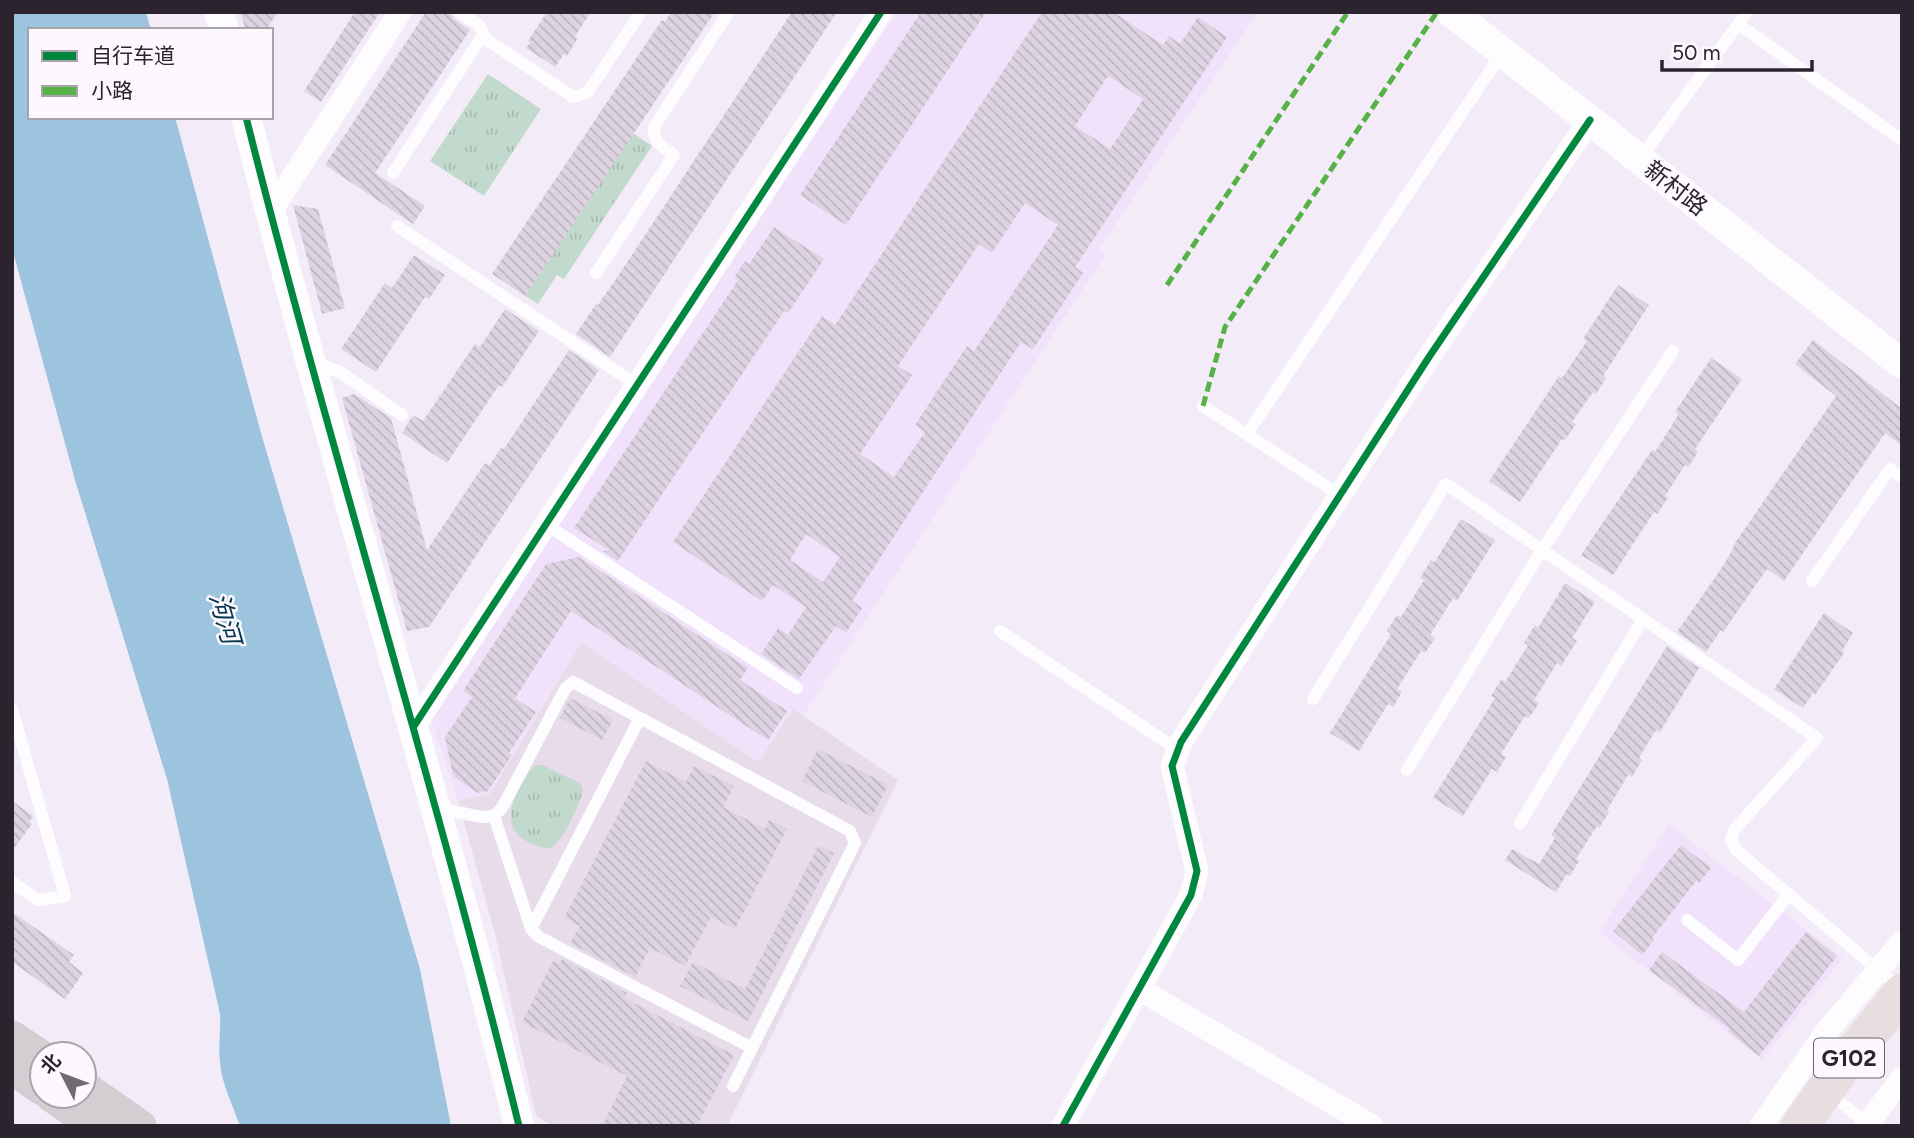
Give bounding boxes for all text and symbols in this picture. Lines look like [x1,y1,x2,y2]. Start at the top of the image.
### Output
legend [28,28,273,119]
scale bar [1662,28,1812,72]
text: 50 m [1672,40,1721,65]
text: 自行车道 [91,43,175,68]
text: 小路 [91,78,133,103]
street label: 新村路 [1639,154,1713,222]
water label: 泃河 [202,589,249,652]
road number: G102 [1814,1038,1884,1078]
north arrow [28,1040,98,1110]
text: 北 [36,1049,66,1079]

